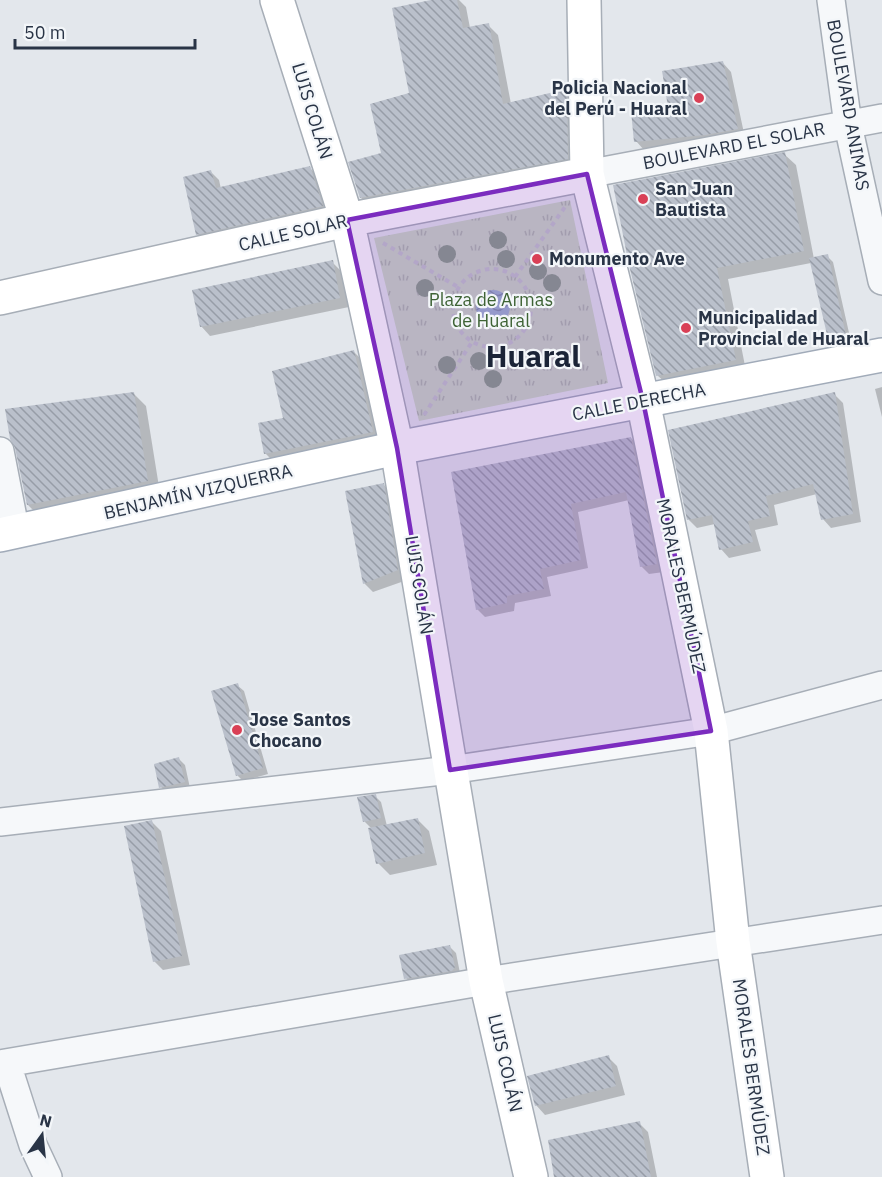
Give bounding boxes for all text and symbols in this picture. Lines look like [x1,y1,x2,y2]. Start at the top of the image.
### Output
scale bar [15,12,195,50]
street label: BOULEVARD ANIMAS [822,17,875,192]
text: 50 m [24,21,66,44]
street label: LUIS COLÁN [287,60,338,162]
place label: Policia Nacional del Perú - Huaral [544,76,688,120]
marker: Policia Nacional del Perú - Huaral [692,91,706,105]
street label: BOULEVARD EL SOLAR [641,117,827,174]
place label: San Juan Bautista [655,177,733,221]
marker: San Juan Bautista [636,192,650,206]
street label: CALLE SOLAR [236,209,350,256]
place label: Monumento Ave [549,247,685,270]
marker: Monumento Ave [530,252,544,266]
park label: Plaza de Armas de Huaral [429,288,553,332]
place label: Municipalidad Provincial de Huaral [698,306,869,350]
marker: Municipalidad Provincial de Huaral [679,321,693,335]
district label: Huaral [486,336,580,375]
street label: CALLE DERECHA [570,377,708,426]
street label: BENJAMÍN VIZQUERRA [101,459,295,524]
street label: MORALES BERMÚDEZ [652,496,711,675]
street label: LUIS COLÁN [400,534,439,636]
place label: Jose Santos Chocano [249,708,351,752]
marker: Jose Santos Chocano [230,723,244,737]
street label: MORALES BERMÚDEZ [728,977,775,1157]
street label: LUIS COLÁN [483,1012,528,1114]
north arrow [12,1105,72,1165]
text: N [38,1109,54,1132]

